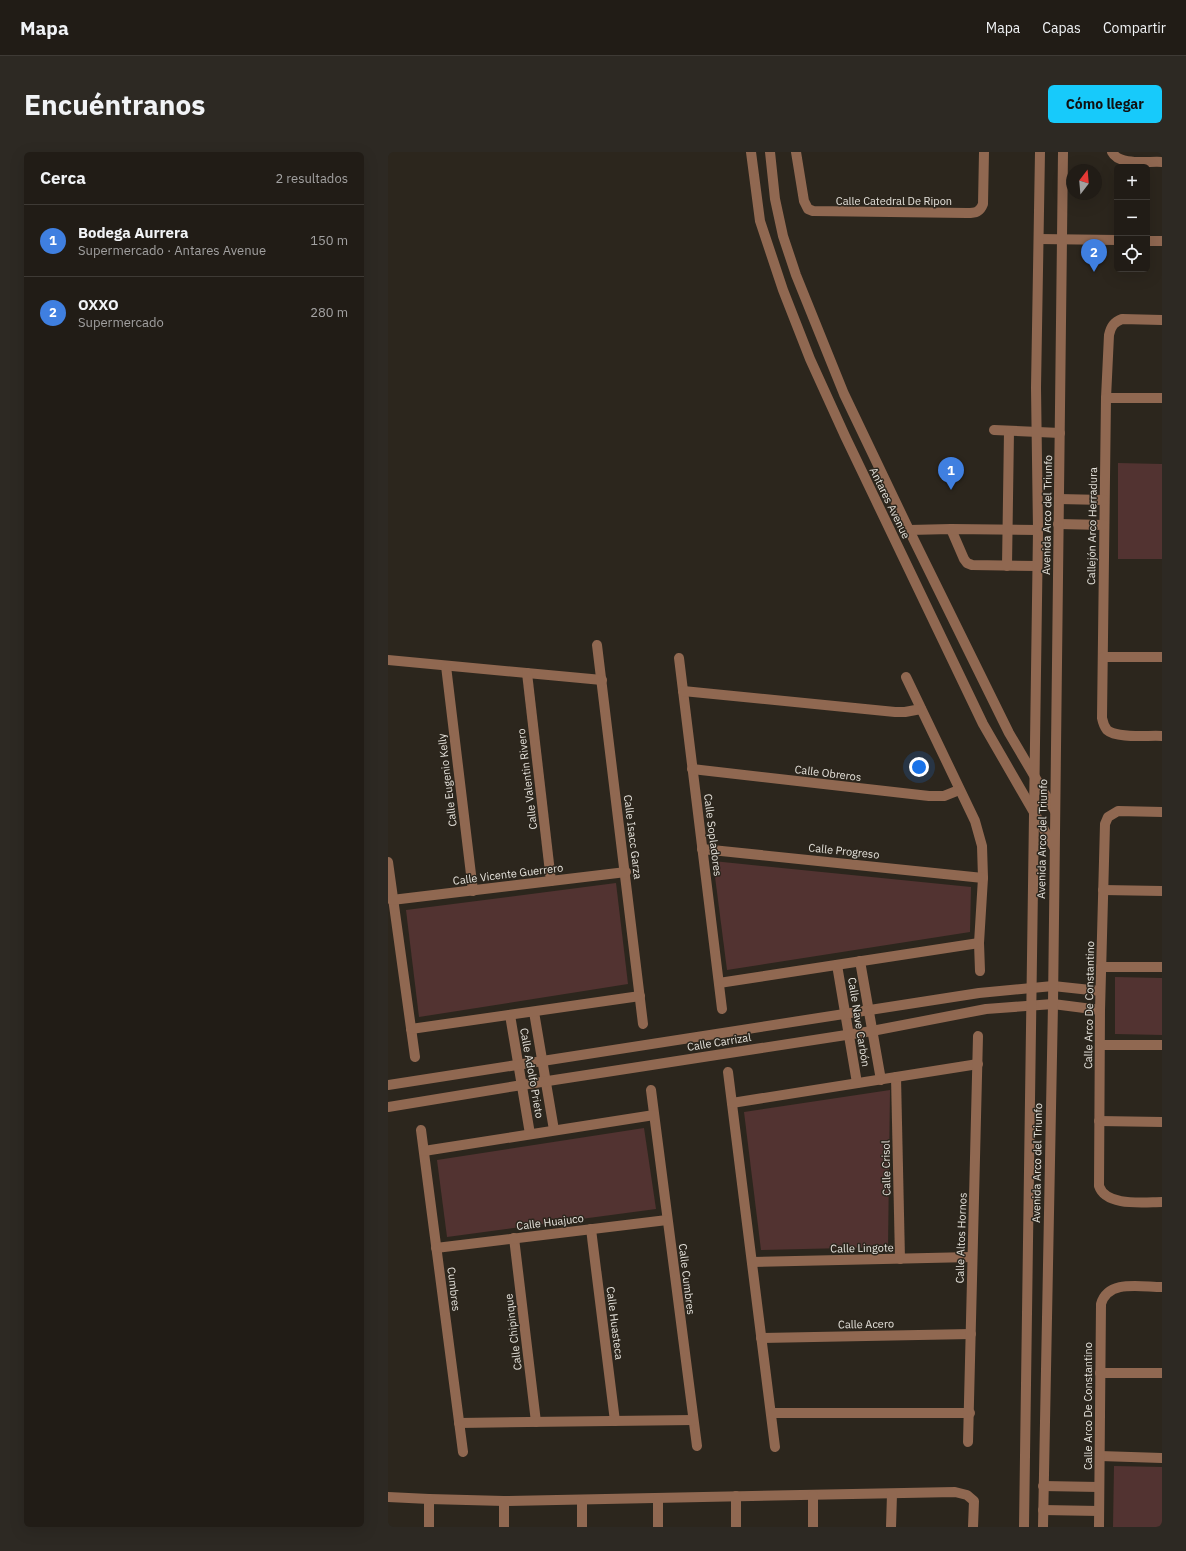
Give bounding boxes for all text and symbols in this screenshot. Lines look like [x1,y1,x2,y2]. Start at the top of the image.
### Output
text: Mapa [20,16,69,40]
text: Mapa [986,19,1020,37]
text: Capas [1042,19,1081,37]
text: Compartir [1103,19,1166,37]
button: Cómo llegar [1048,85,1162,123]
text: Encuéntranos [24,86,205,123]
north arrow [1066,164,1102,200]
map controls [1114,164,1150,272]
button: + [1114,164,1150,200]
text: Cerca [40,167,86,189]
text: 2 resultados [275,170,348,187]
street label: Calle Catedral De Ripon [836,194,952,208]
button: − [1114,200,1150,236]
text: Bodega Aurrera [78,223,188,242]
text: 1 [49,232,57,249]
text: 150 m [310,232,348,249]
button: locate [1114,236,1150,272]
pin: 2 [1081,239,1107,272]
text: Supermercado · Antares Avenue [78,242,266,259]
text: OXXO [78,295,119,314]
text: 2 [49,304,57,321]
text: 280 m [310,304,348,321]
text: Supermercado [78,314,164,331]
street label: Avenida Arco del Triunfo [1039,455,1055,575]
pin: 1 [938,457,964,490]
street label: Antares Avenue [867,465,913,541]
street label: Callejón Arco Herradura [1084,467,1100,585]
street label: Calle Valentin Rivero [514,728,540,830]
street label: Calle Eugenio Kelly [434,732,460,827]
your location [909,757,929,777]
street label: Calle Obreros [794,762,862,784]
street label: Avenida Arco del Triunfo [1034,779,1050,899]
street label: Calle Sopladores [701,793,725,877]
street label: Calle Isacc Garza [621,794,645,880]
street label: Calle Progreso [808,840,880,862]
street label: Calle Vicente Guerrero [452,860,564,888]
street label: Calle Arco De Constantino [1081,941,1097,1069]
street label: Calle Nave Carbón [845,976,873,1068]
street label: Calle Adolfo Prieto [517,1027,547,1119]
street label: Calle Carrizal [686,1030,752,1054]
street label: Avenida Arco del Triunfo [1029,1103,1045,1223]
street label: Calle Crisol [879,1140,893,1196]
street label: Calle Altos Hornos [952,1192,970,1284]
street label: Calle Huajuco [516,1211,584,1233]
street label: Calle Lingote [830,1240,894,1256]
street label: Calle Cumbres [676,1243,698,1315]
street label: Cumbres [444,1266,464,1312]
street label: Calle Huasteca [604,1286,626,1361]
street label: Calle Chipinque [501,1293,525,1371]
street label: Calle Acero [838,1317,894,1331]
street label: Calle Arco De Constantino [1081,1342,1095,1470]

